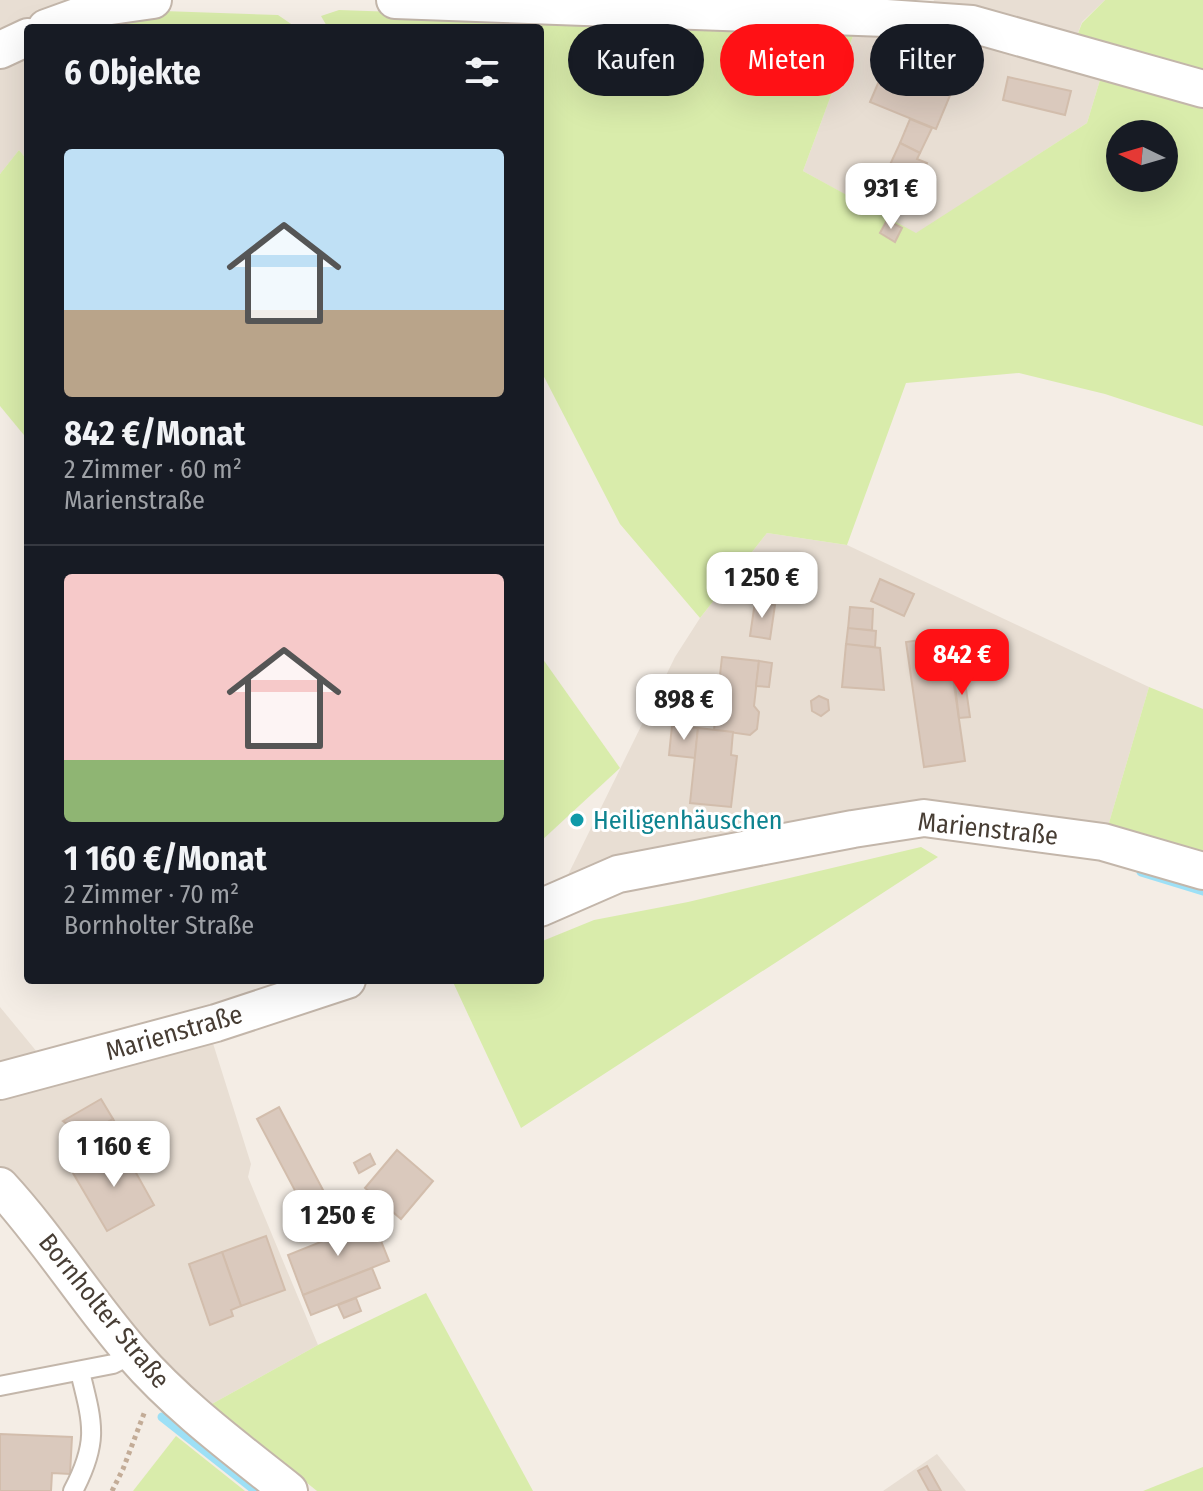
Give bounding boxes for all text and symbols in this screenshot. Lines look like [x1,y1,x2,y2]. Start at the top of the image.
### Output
chip: Kaufen [568,24,704,96]
chip: Mieten [720,24,854,96]
chip: Filter [870,24,984,96]
icon: filters [460,50,504,94]
text: 6 Objekte [64,52,201,93]
north arrow [1106,120,1178,192]
map controls [1106,120,1178,192]
pin: 931 € [835,163,947,231]
text: 931 € [863,173,919,204]
icon: home [212,201,356,345]
text: 842 €/Monat [64,413,245,454]
text: 2 Zimmer · 60 m² [64,454,242,485]
text: Marienstraße [64,485,205,516]
pin: 1 250 € [688,552,836,620]
text: 1 250 € [725,562,799,593]
icon: home [212,626,356,770]
pin: 842 € [906,629,1018,697]
text: 842 € [933,639,991,670]
pin: 898 € [628,674,740,742]
text: 898 € [654,684,714,715]
place label: Heiligenhäuschen [593,805,782,836]
street label: Marienstraße [916,806,1060,852]
marker: Heiligenhäuschen [568,811,586,829]
text: 1 160 €/Monat [64,838,267,879]
text: 2 Zimmer · 70 m² [64,879,239,910]
text: Bornholter Straße [64,910,254,941]
street label: Marienstraße [102,999,246,1067]
pin: 1 160 € [40,1121,188,1189]
text: 1 160 € [77,1131,151,1162]
pin: 1 250 € [264,1190,412,1258]
text: 1 250 € [301,1200,375,1231]
street label: Bornholter Straße [32,1227,176,1395]

